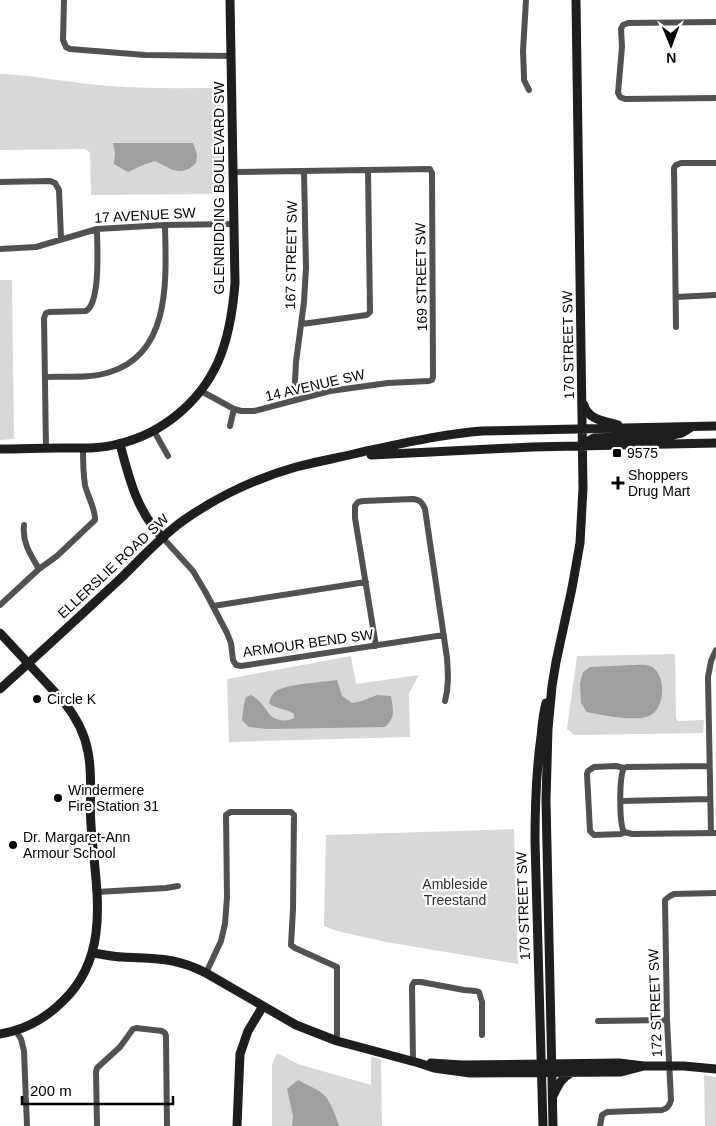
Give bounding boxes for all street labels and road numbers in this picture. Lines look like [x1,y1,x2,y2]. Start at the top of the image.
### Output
street label: GLENRIDDING BOULEVARD SW [211,81,227,294]
street label: 167 STREET SW [282,200,300,309]
street label: 17 AVENUE SW [94,204,197,226]
street label: 169 STREET SW [412,222,430,331]
street label: 170 STREET SW [559,290,577,399]
street label: 14 AVENUE SW [264,366,367,404]
street label: ELLERSLIE ROAD SW [54,510,172,621]
street label: ARMOUR BEND SW [242,626,375,660]
street label: 170 STREET SW [513,851,533,961]
street label: 172 STREET SW [645,948,665,1058]

